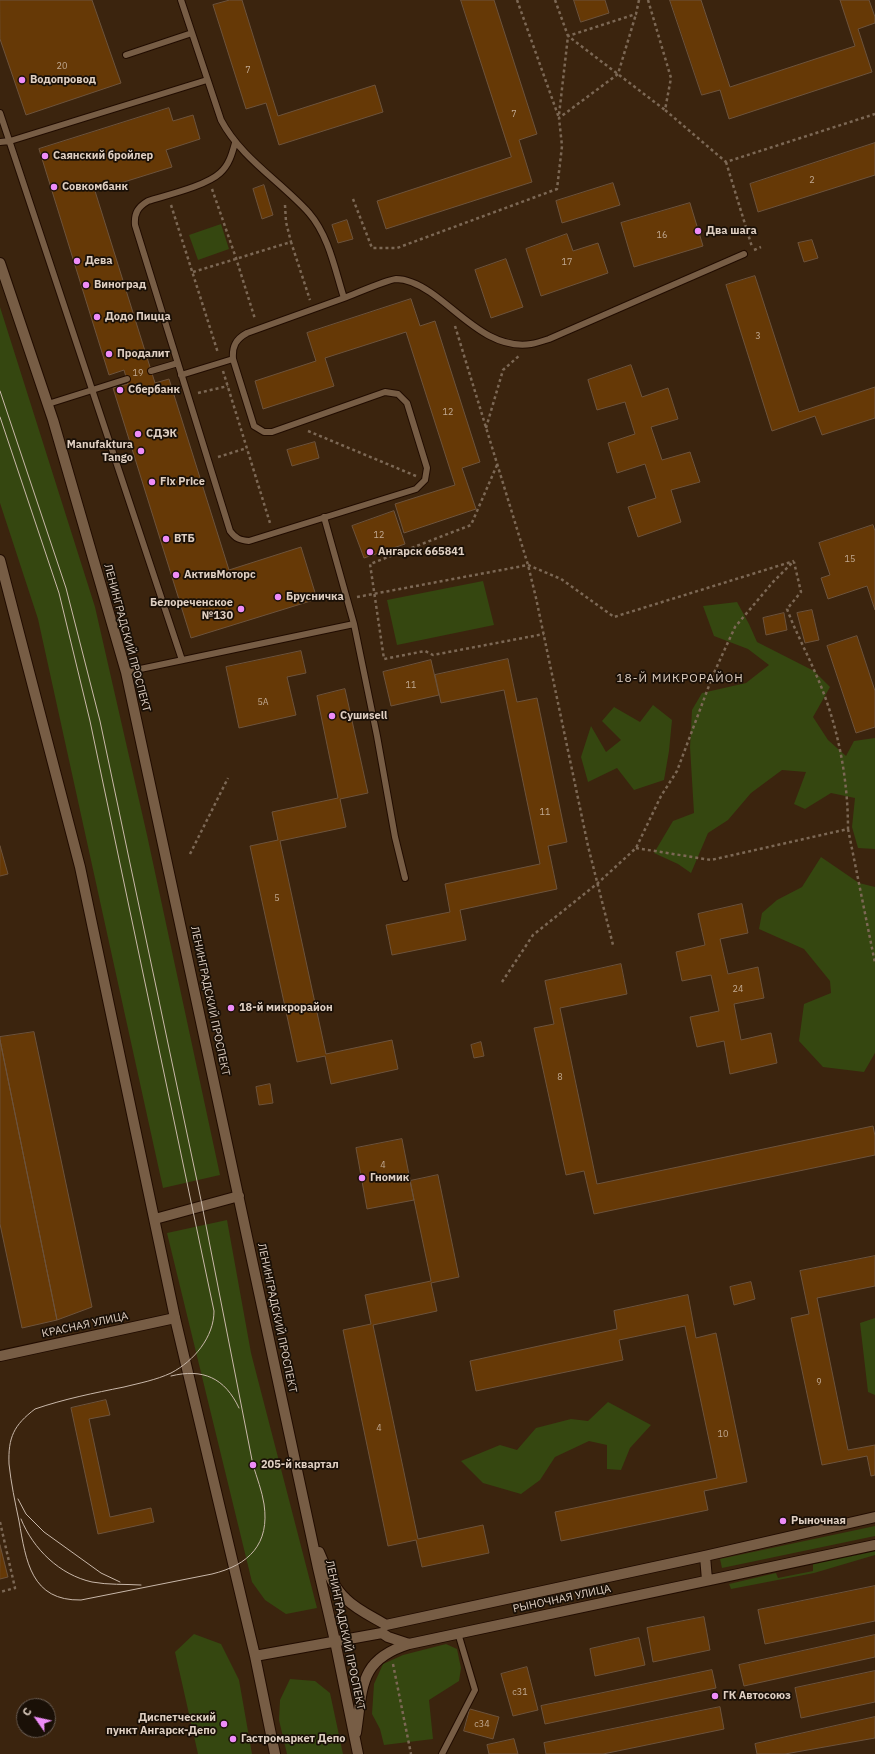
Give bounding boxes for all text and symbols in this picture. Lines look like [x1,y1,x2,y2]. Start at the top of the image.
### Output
house number: 20 [57,61,67,71]
house number: 7 [245,65,251,75]
place label: Водопровод [30,73,96,87]
marker: Водопровод [17,75,27,85]
house number: 7 [511,109,517,119]
place label: Саянский бройлер [53,149,153,163]
marker: Саянский бройлер [40,151,50,161]
house number: 2 [809,175,815,185]
place label: Совкомбанк [62,180,128,194]
marker: Совкомбанк [49,182,59,192]
place label: Два шага [706,224,757,238]
marker: Два шага [693,226,703,236]
house number: 16 [657,230,667,240]
place label: Дева [85,254,113,268]
marker: Дева [72,256,82,266]
house number: 17 [562,257,572,267]
place label: Виноград [94,278,146,292]
marker: Виноград [81,280,91,290]
place label: Додо Пицца [105,310,171,324]
marker: Додо Пицца [92,312,102,322]
house number: 3 [755,331,761,341]
place label: Продалит [117,347,170,361]
marker: Продалит [104,349,114,359]
house number: 19 [133,368,143,378]
place label: Сбербанк [128,383,180,397]
marker: Сбербанк [115,385,125,395]
house number: 12 [443,407,453,417]
place label: СДЭК [146,427,177,441]
marker: СДЭК [133,429,143,439]
place label: Manufaktura Tango [67,438,133,464]
marker: Manufaktura Tango [136,446,146,456]
place label: Fix Price [160,475,205,489]
marker: Fix Price [147,477,157,487]
house number: 12 [374,530,384,540]
place label: ВТБ [174,532,195,546]
marker: ВТБ [161,534,171,544]
place label: Ангарск 665841 [378,545,464,559]
marker: Ангарск 665841 [365,547,375,557]
house number: 15 [845,554,855,564]
street label: ЛЕНИНГРАДСКИЙ ПРОСПЕКТ [101,563,153,713]
place label: АктивМоторс [184,568,256,582]
marker: АктивМоторс [171,570,181,580]
place label: Брусничка [286,590,344,604]
marker: Брусничка [273,592,283,602]
place label: Белореченское №130 [150,596,233,622]
marker: Белореченское №130 [236,604,246,614]
district label: 18-Й МИКРОРАЙОН [616,672,744,686]
house number: 11 [406,680,416,690]
house number: 5А [257,697,269,707]
place label: Сушиsell [340,709,387,723]
marker: Сушиsell [327,711,337,721]
house number: 11 [540,807,550,817]
house number: 5 [274,893,280,903]
street label: ЛЕНИНГРАДСКИЙ ПРОСПЕКТ [188,925,232,1077]
house number: 24 [733,984,743,994]
place label: 18-й микрорайон [239,1001,333,1015]
marker: 18-й микрорайон [226,1003,236,1013]
house number: 8 [557,1072,563,1082]
house number: 4 [380,1160,386,1170]
place label: Гномик [370,1171,409,1185]
marker: Гномик [357,1173,367,1183]
street label: ЛЕНИНГРАДСКИЙ ПРОСПЕКТ [255,1242,299,1394]
street label: КРАСНАЯ УЛИЦА [41,1309,129,1341]
house number: 9 [816,1377,822,1387]
house number: 4 [376,1423,382,1433]
house number: 10 [718,1429,728,1439]
place label: 205-й квартал [261,1458,339,1472]
marker: 205-й квартал [248,1460,258,1470]
place label: Рыночная [791,1514,846,1528]
marker: Рыночная [778,1516,788,1526]
street label: ЛЕНИНГРАДСКИЙ ПРОСПЕКТ [323,1559,367,1711]
street label: РЫНОЧНАЯ УЛИЦА [512,1582,612,1616]
house number: с31 [512,1687,528,1697]
place label: ГК Автосоюз [723,1689,791,1703]
marker: ГК Автосоюз [710,1691,720,1701]
north arrow [16,1698,56,1738]
text: С [19,1705,35,1719]
place label: Диспетческий пункт Ангарск-Депо [106,1711,216,1737]
marker: Диспетческий пункт Ангарск-Депо [219,1719,229,1729]
house number: с34 [474,1719,490,1729]
place label: Гастромаркет Депо [241,1732,345,1746]
marker: Гастромаркет Депо [228,1734,238,1744]

